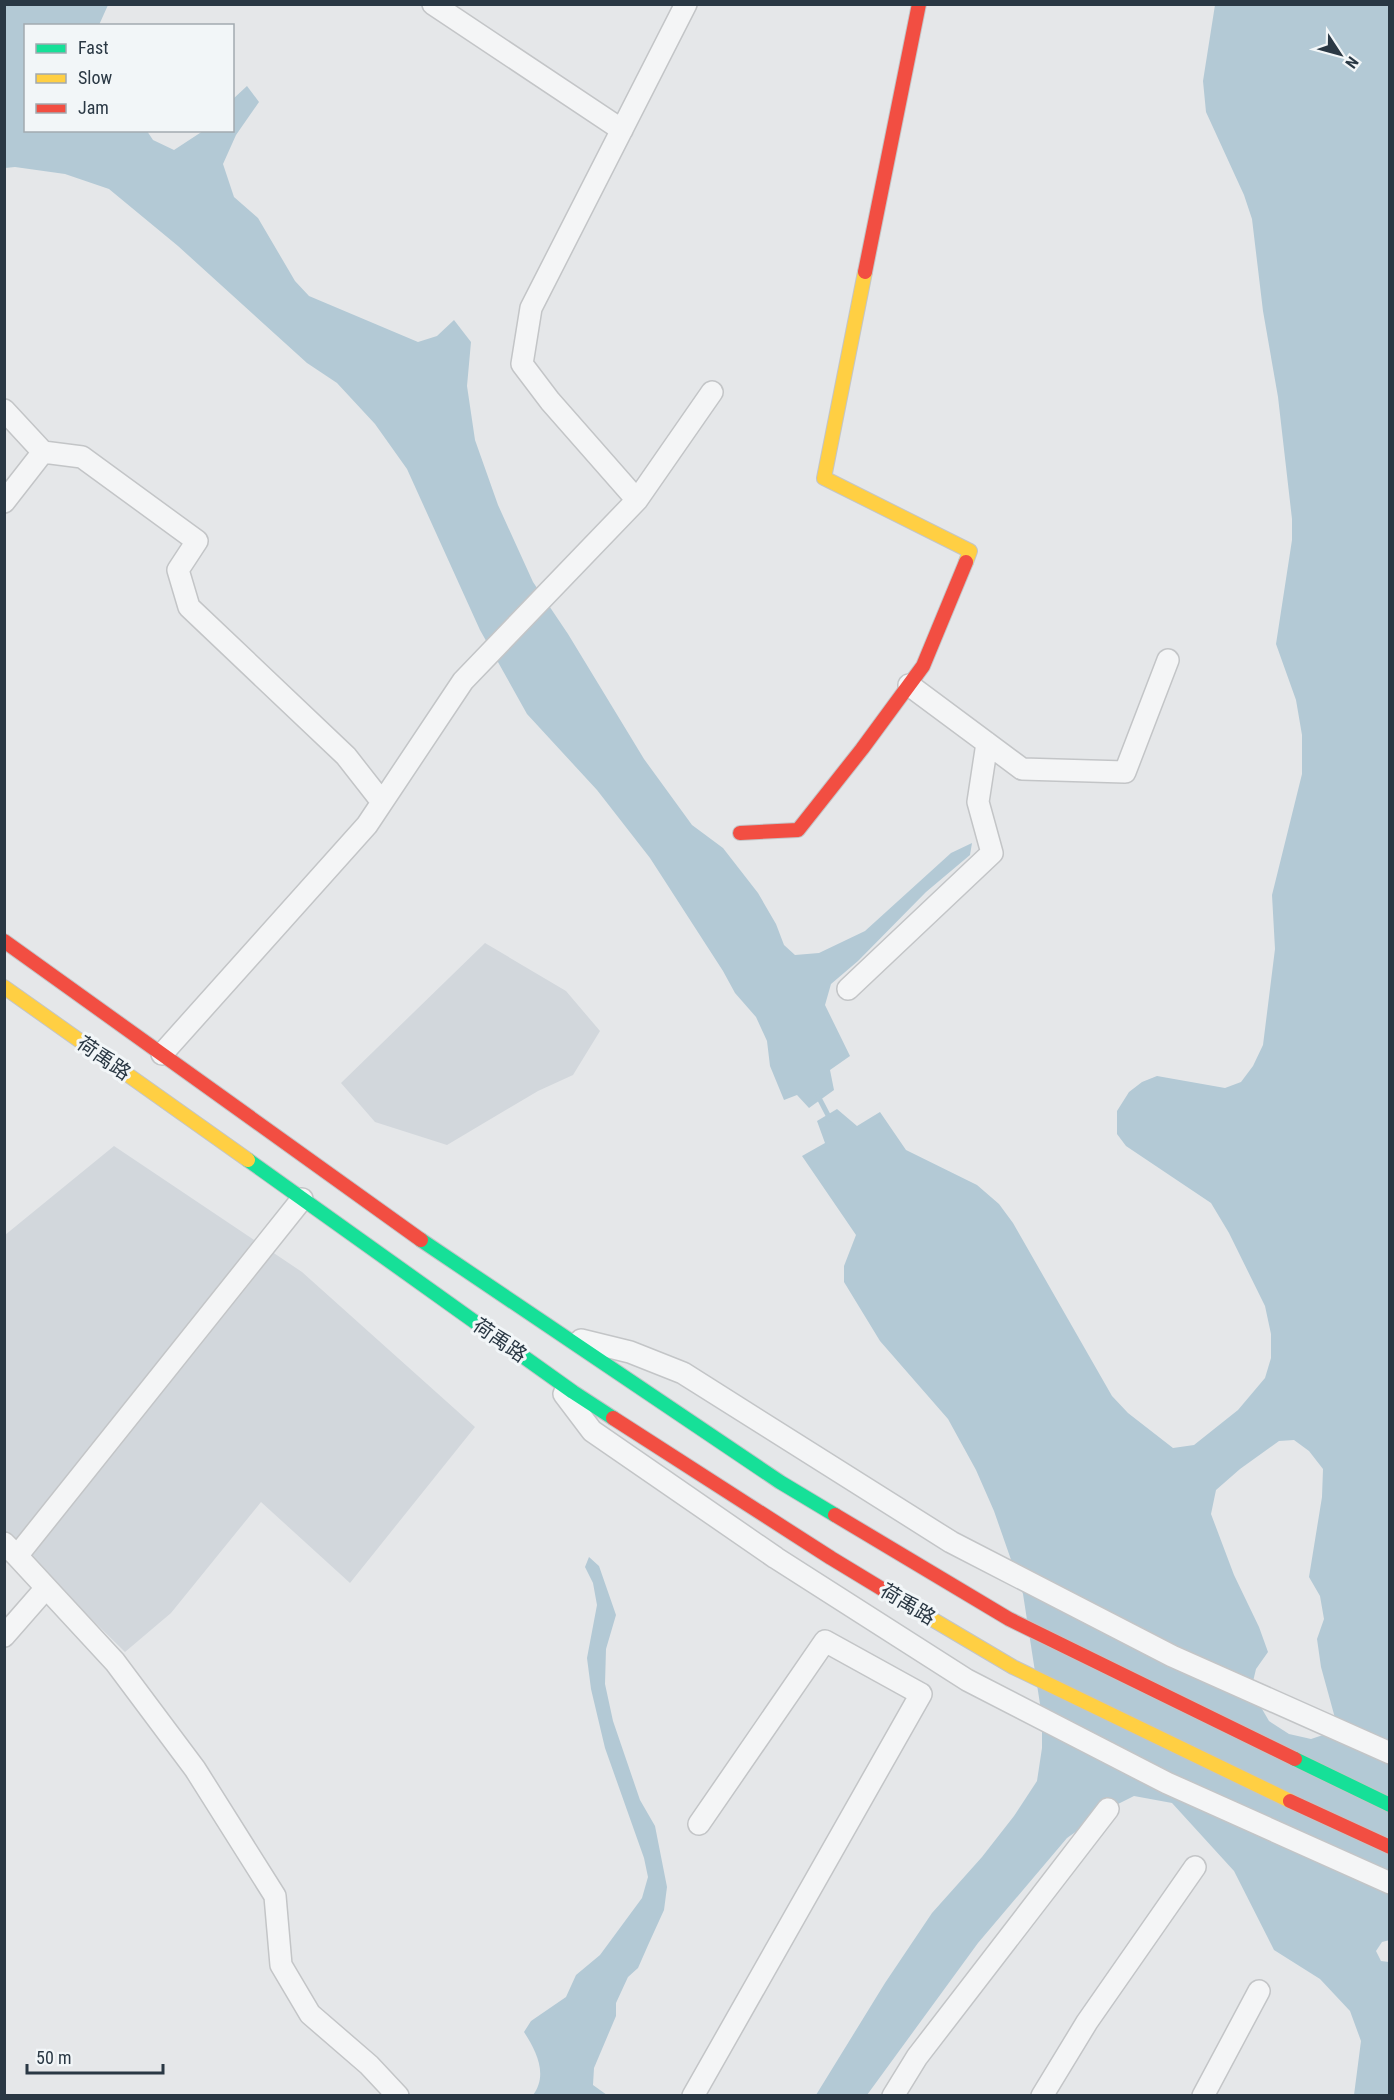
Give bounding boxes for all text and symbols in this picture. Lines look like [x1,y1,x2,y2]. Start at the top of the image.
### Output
legend [24,24,234,132]
north arrow [1310,24,1370,84]
text: Fast [78,37,109,58]
text: N [1341,53,1362,72]
text: Slow [78,67,113,88]
text: Jam [78,97,109,118]
street label: 荷禹路 [73,1031,135,1085]
street label: 荷禹路 [469,1313,531,1367]
street label: 荷禹路 [876,1578,940,1630]
scale bar [27,2037,164,2075]
text: 50 m [36,2047,71,2068]

